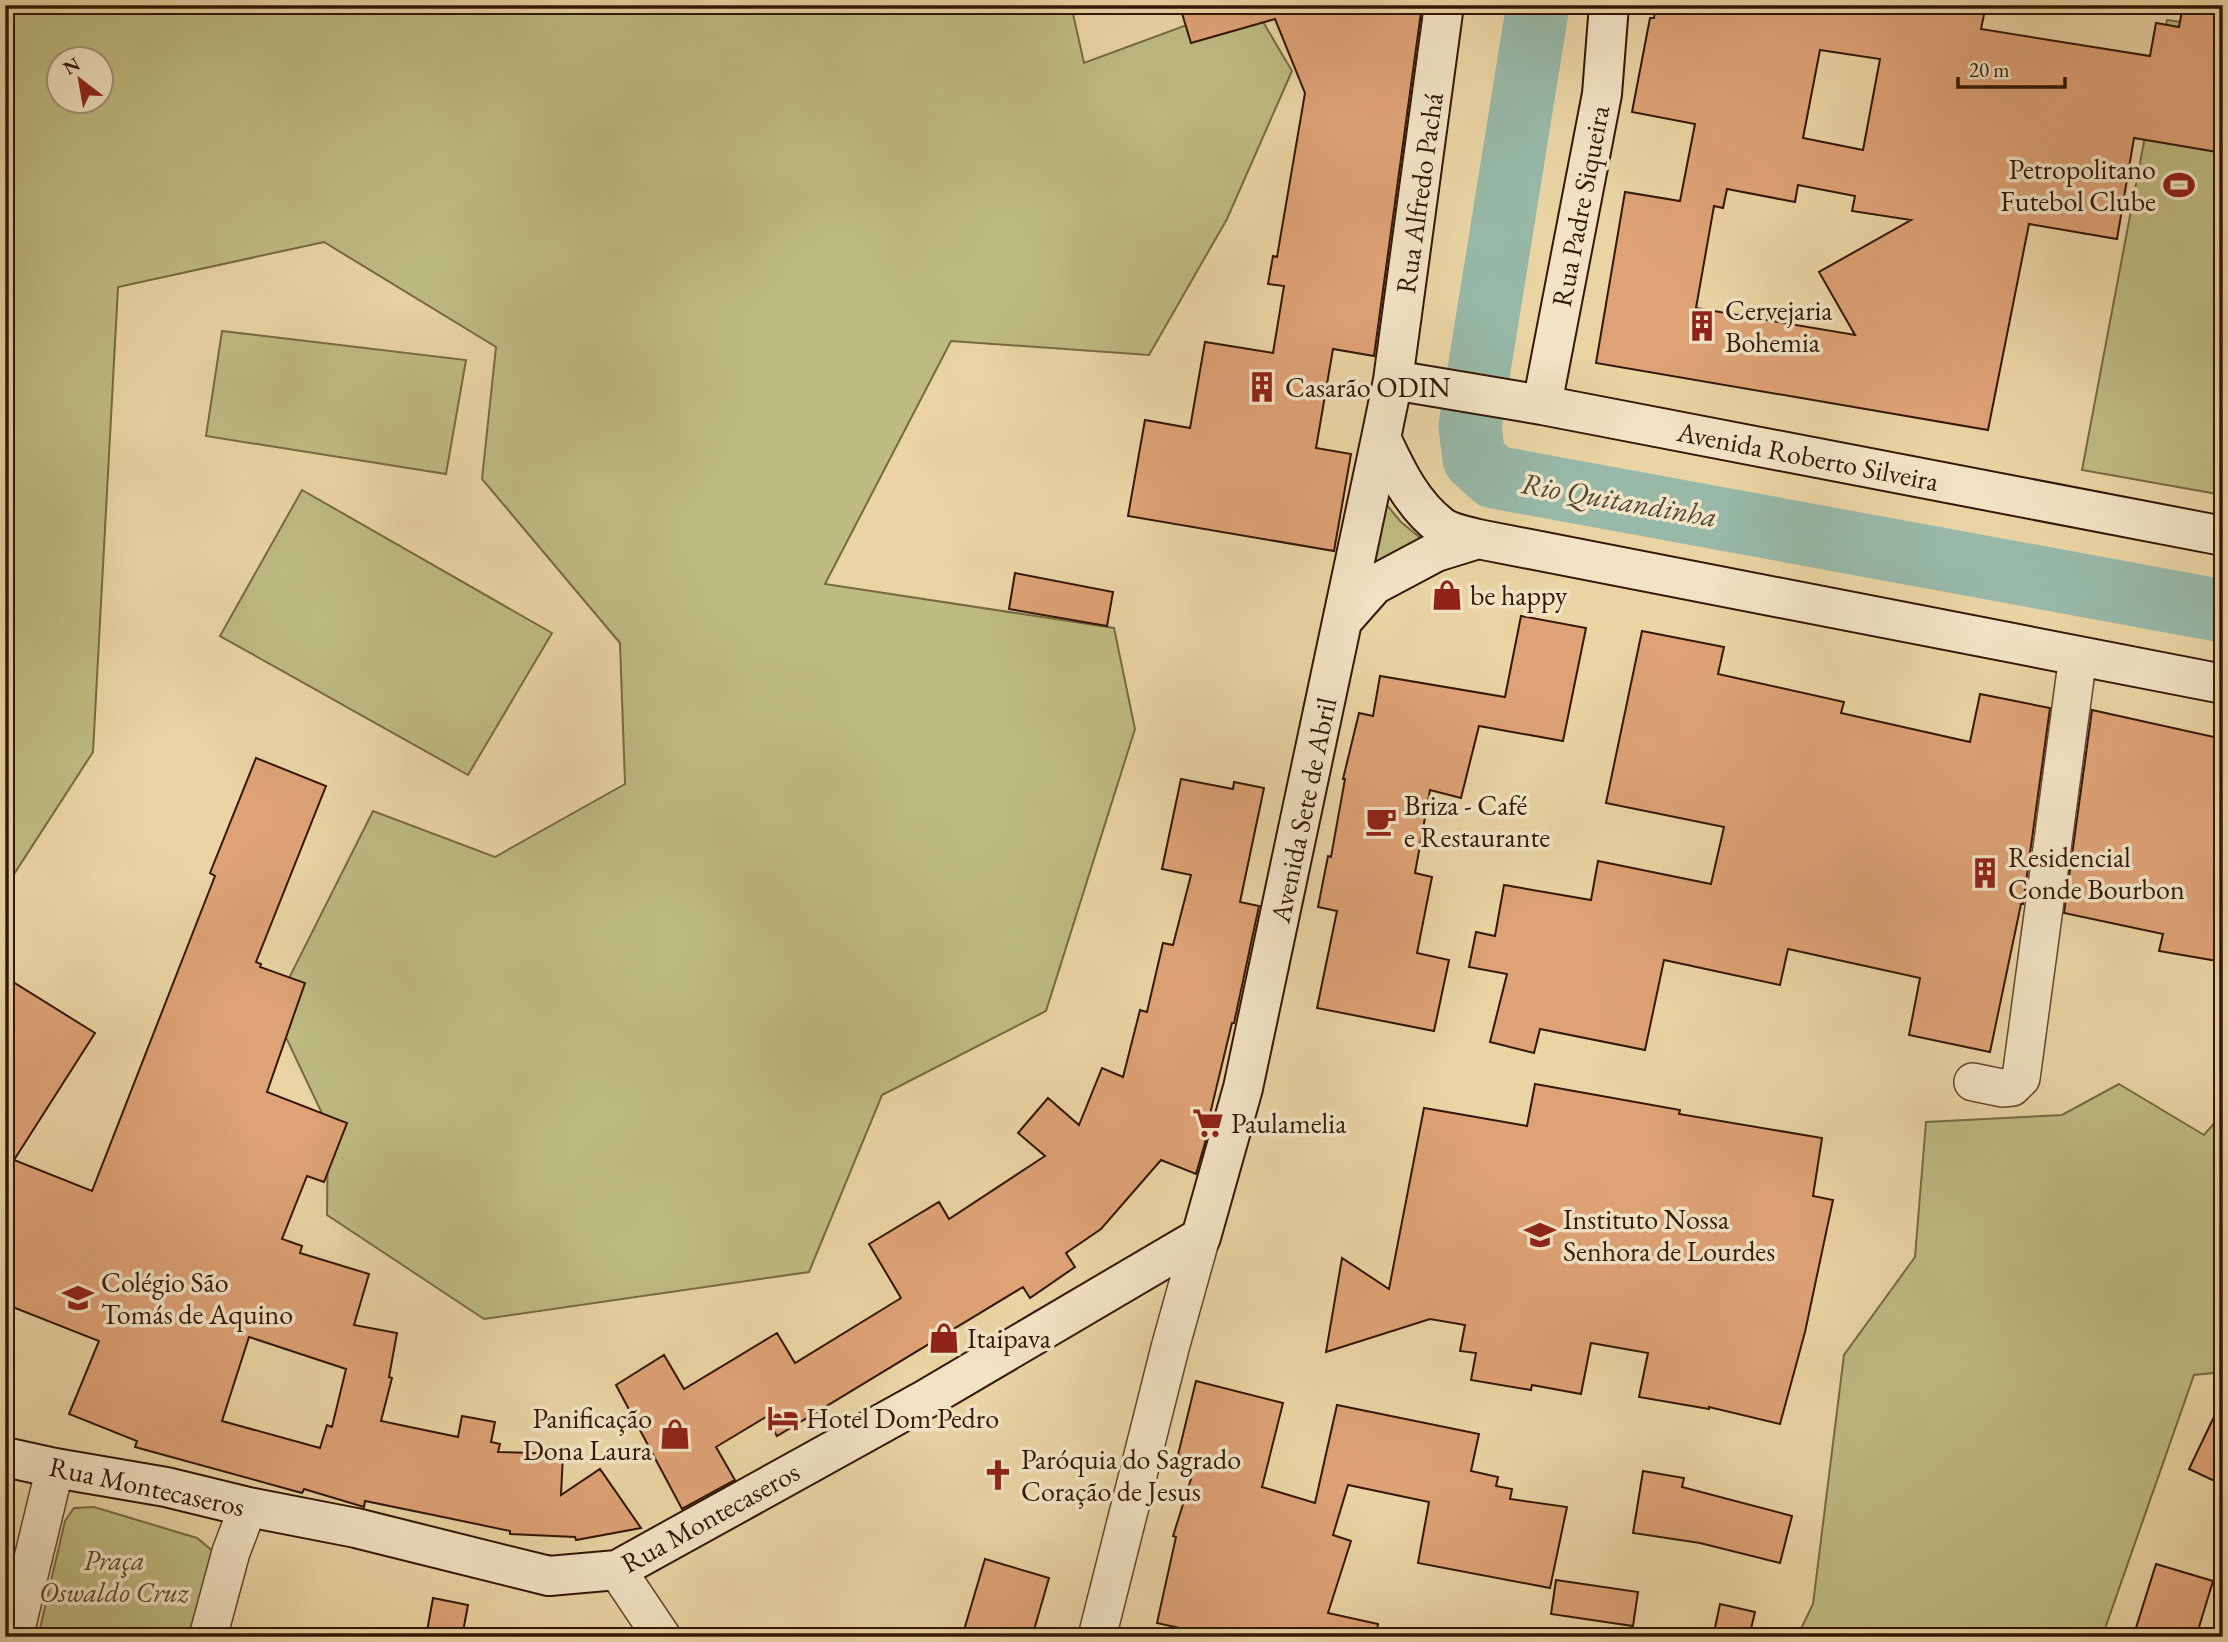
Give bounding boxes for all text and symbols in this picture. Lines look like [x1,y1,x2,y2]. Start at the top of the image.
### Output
north arrow [46,46,116,116]
scale bar [1958,46,2065,90]
text: N [58,51,85,81]
text: 20 m [1969,56,2010,83]
street label: Rua Alfredo Pachá [1387,90,1451,296]
street label: Rua Padre Siqueira [1543,101,1617,310]
place label: Petropolitano Futebol Clube [2000,151,2156,219]
sports icon: Petropolitano Futebol Clube [2162,168,2196,202]
place label: Cervejaria Bohemia [1725,292,1833,360]
building icon: Cervejaria Bohemia [1685,309,1719,343]
place label: Casarão ODIN [1285,369,1450,405]
building icon: Casarão ODIN [1245,370,1279,404]
street label: Avenida Roberto Silveira [1673,413,1943,499]
water label: Rio Quitandinha [1518,463,1720,536]
place label: be happy [1470,577,1568,613]
shop icon: be happy [1430,578,1464,612]
street label: Avenida Sete de Abril [1261,694,1344,927]
place label: Briza - Café e Restaurante [1404,787,1550,855]
cafe icon: Briza - Café e Restaurante [1364,804,1398,838]
place label: Residencial Conde Bourbon [2008,839,2185,907]
building icon: Residencial Conde Bourbon [1968,856,2002,890]
place label: Paulamelia [1231,1105,1347,1141]
supermarket icon: Paulamelia [1191,1106,1225,1140]
place label: Instituto Nossa Senhora de Lourdes [1563,1201,1775,1269]
school or university icon: Instituto Nossa Senhora de Lourdes [1523,1218,1557,1252]
place label: Colégio São Tomás de Aquino [101,1264,293,1332]
school or university icon: Colégio São Tomás de Aquino [61,1281,95,1315]
place label: Itaipava [967,1320,1052,1356]
shop icon: Itaipava [927,1321,961,1355]
place label: Panificação Dona Laura [523,1400,653,1468]
place label: Hotel Dom Pedro [806,1400,999,1436]
hotel icon: Hotel Dom Pedro [766,1401,800,1435]
shop icon: Panificação Dona Laura [658,1417,692,1451]
place label: Paróquia do Sagrado Coração de Jesus [1021,1441,1241,1509]
street label: Rua Montecaseros [46,1448,248,1524]
street label: Rua Montecaseros [614,1453,806,1581]
church icon: Paróquia do Sagrado Coração de Jesus [981,1458,1015,1492]
park label: Praça Oswaldo Cruz [39,1542,190,1610]

